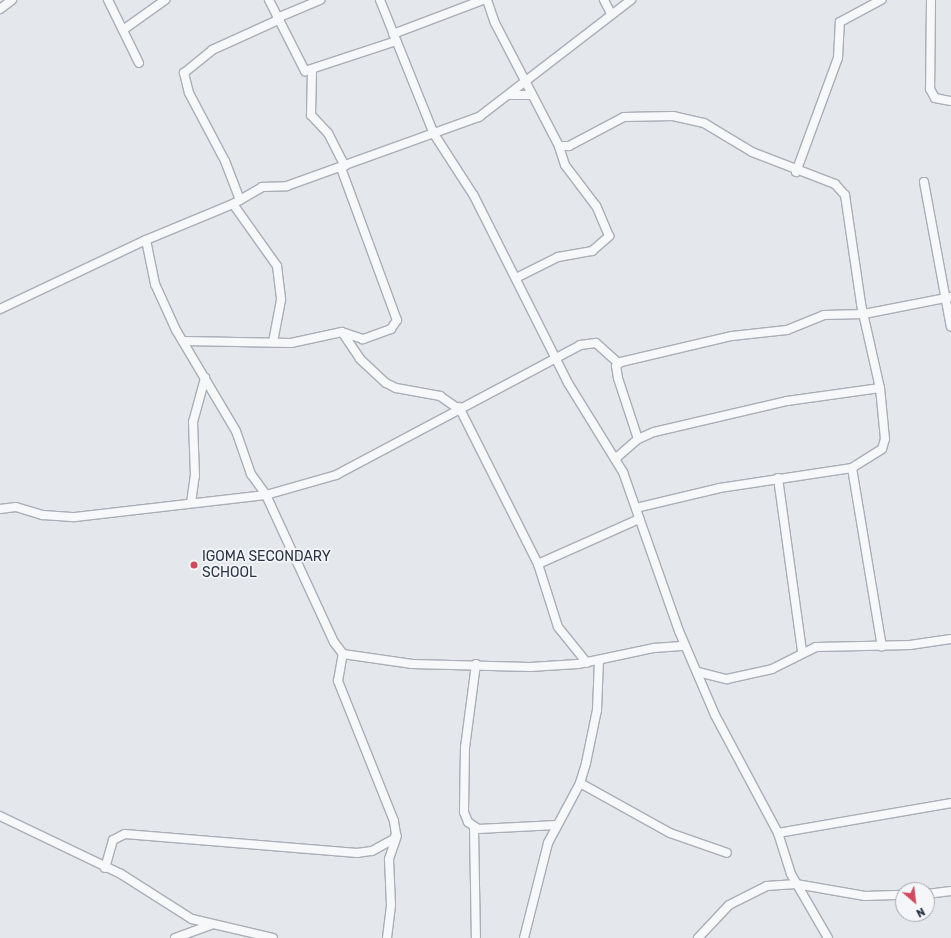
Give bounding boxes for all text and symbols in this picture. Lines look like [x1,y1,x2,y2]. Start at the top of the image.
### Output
place label: IGOMA SECONDARY SCHOOL [202,549,331,582]
marker: IGOMA SECONDARY SCHOOL [189,560,199,570]
north arrow [895,882,935,922]
text: N [914,905,927,920]

